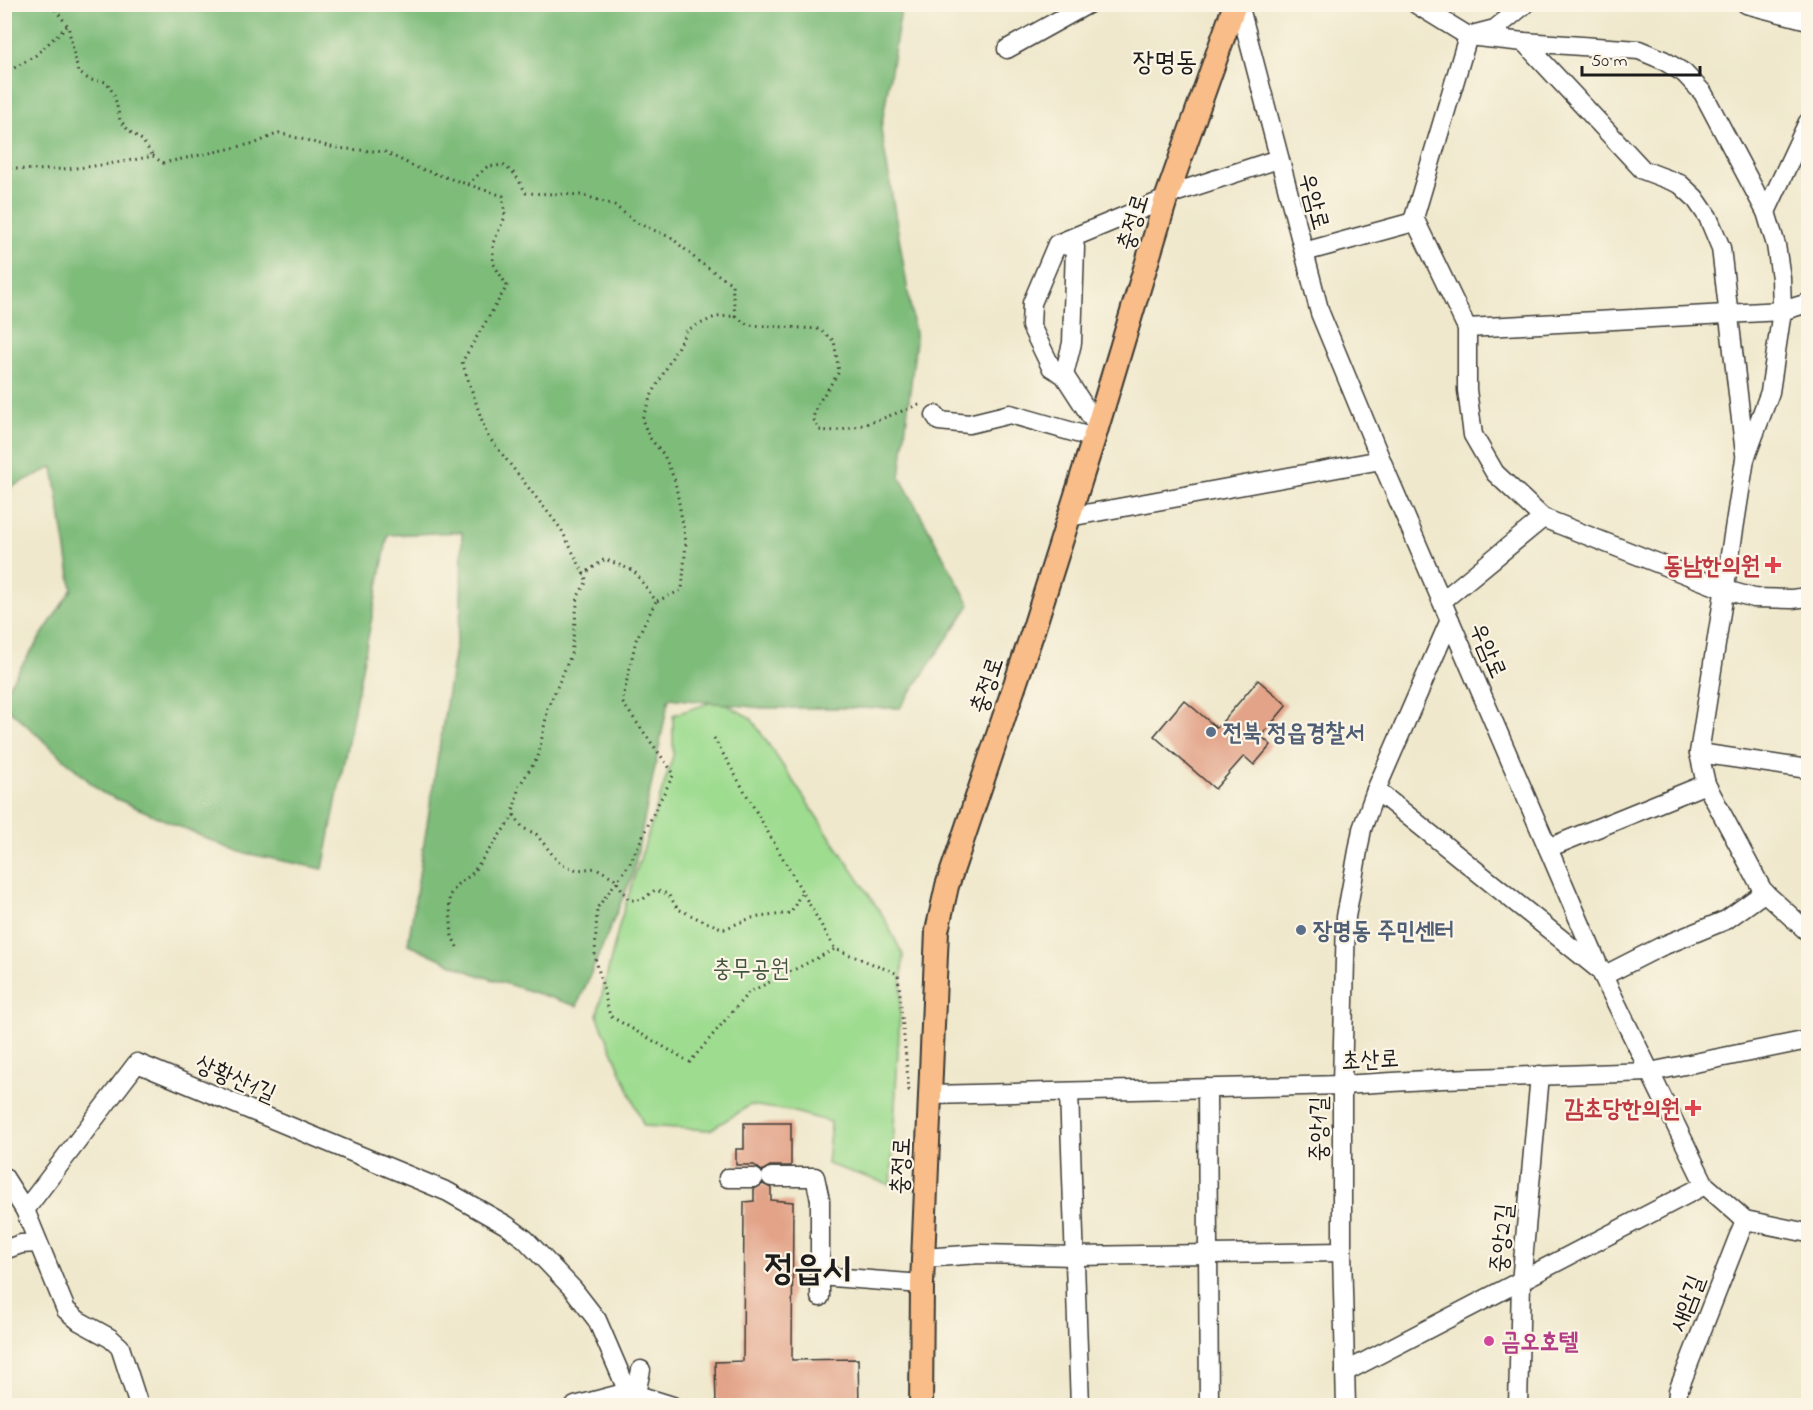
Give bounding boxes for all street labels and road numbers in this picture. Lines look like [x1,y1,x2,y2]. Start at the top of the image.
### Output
street label: 우암로 [1288,169,1337,234]
street label: 충정로 [1109,190,1160,256]
street label: 우암로 [1459,617,1514,684]
street label: 충정로 [962,653,1014,719]
street label: 초산로 [1340,1043,1400,1080]
street label: 상황산1길 [189,1048,281,1113]
street label: 중앙1길 [1303,1096,1338,1162]
street label: 충정로 [884,1136,921,1196]
street label: 중앙2길 [1483,1202,1524,1275]
street label: 새암길 [1662,1271,1715,1337]

